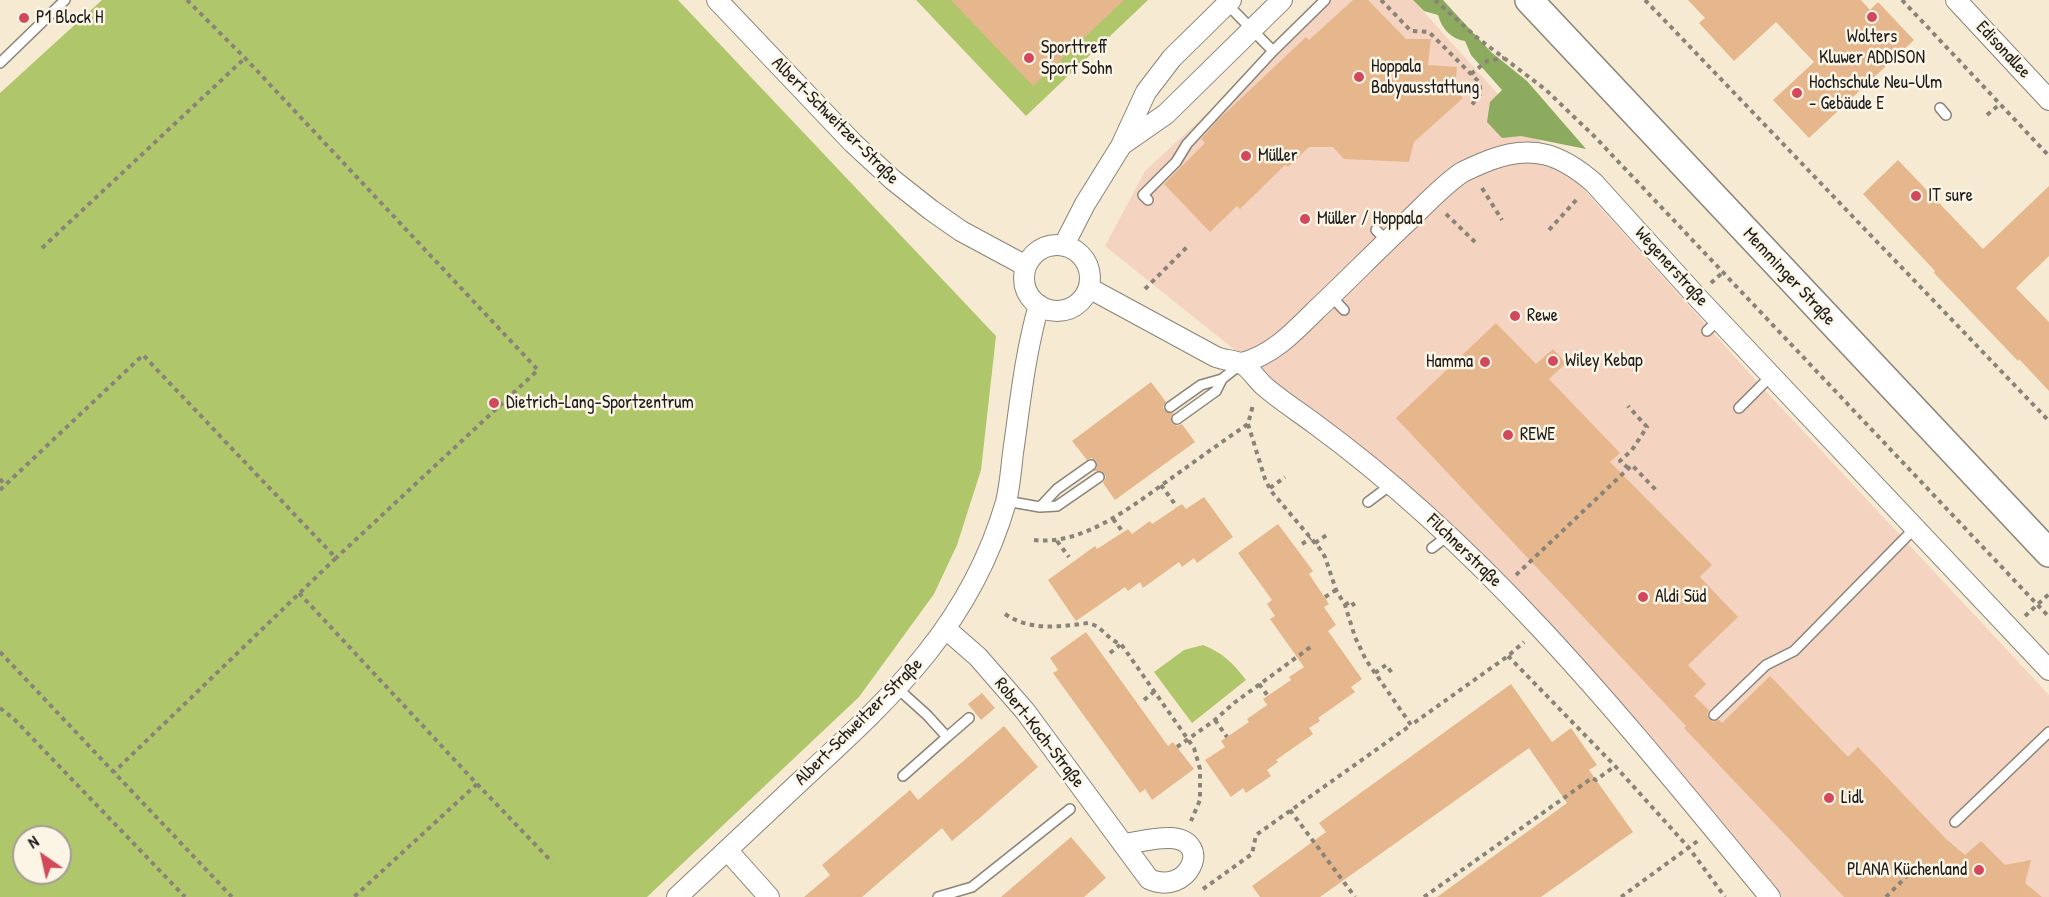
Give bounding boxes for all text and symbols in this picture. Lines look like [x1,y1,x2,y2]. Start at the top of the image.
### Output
place label: P1 Block H [36,7,104,29]
marker: Wolters Kluwer ADDISON [1865,10,1879,24]
marker: P1 Block H [17,11,31,25]
street label: Edisonallee [1971,17,2035,83]
place label: Wolters Kluwer ADDISON [1819,26,1925,68]
place label: Sporttreff Sport Sohn [1041,37,1113,80]
marker: Sporttreff Sport Sohn [1022,51,1036,65]
street label: Albert-Schweitzer-Straße [767,53,903,189]
place label: Hoppala Babyausstattung [1371,56,1479,98]
marker: Hoppala Babyausstattung [1352,70,1366,84]
place label: Hochschule Neu-Ulm - Gebäude E [1809,72,1942,115]
marker: Hochschule Neu-Ulm - Gebäude E [1790,86,1804,100]
place label: Müller [1258,145,1298,167]
marker: Müller [1239,149,1253,163]
place label: IT sure [1928,185,1973,207]
marker: IT sure [1909,189,1923,203]
place label: Müller / Hoppala [1317,208,1423,230]
marker: Müller / Hoppala [1298,212,1312,226]
street label: Wegenerstraße [1630,223,1712,311]
street label: Memminger Straße [1738,224,1840,330]
place label: Rewe [1527,305,1558,327]
marker: Rewe [1508,309,1522,323]
place label: Wiley Kebap [1565,350,1643,372]
place label: Hamma [1426,351,1473,373]
marker: Wiley Kebap [1546,354,1560,368]
marker: Hamma [1478,355,1492,369]
place label: Dietrich-Lang-Sportzentrum [506,392,694,414]
marker: Dietrich-Lang-Sportzentrum [487,396,501,410]
place label: REWE [1520,424,1555,446]
marker: REWE [1501,428,1515,442]
street label: Filchnerstraße [1422,510,1506,592]
place label: Aldi Süd [1655,586,1706,608]
marker: Aldi Süd [1636,590,1650,604]
street label: Albert-Schweitzer-Straße [791,654,927,790]
street label: Robert-Koch-Straße [989,674,1089,792]
place label: Lidl [1841,787,1864,809]
marker: Lidl [1822,791,1836,805]
north arrow [12,825,72,885]
text: N [23,830,43,853]
place label: PLANA Küchenland [1847,859,1967,881]
marker: PLANA Küchenland [1972,863,1986,877]

